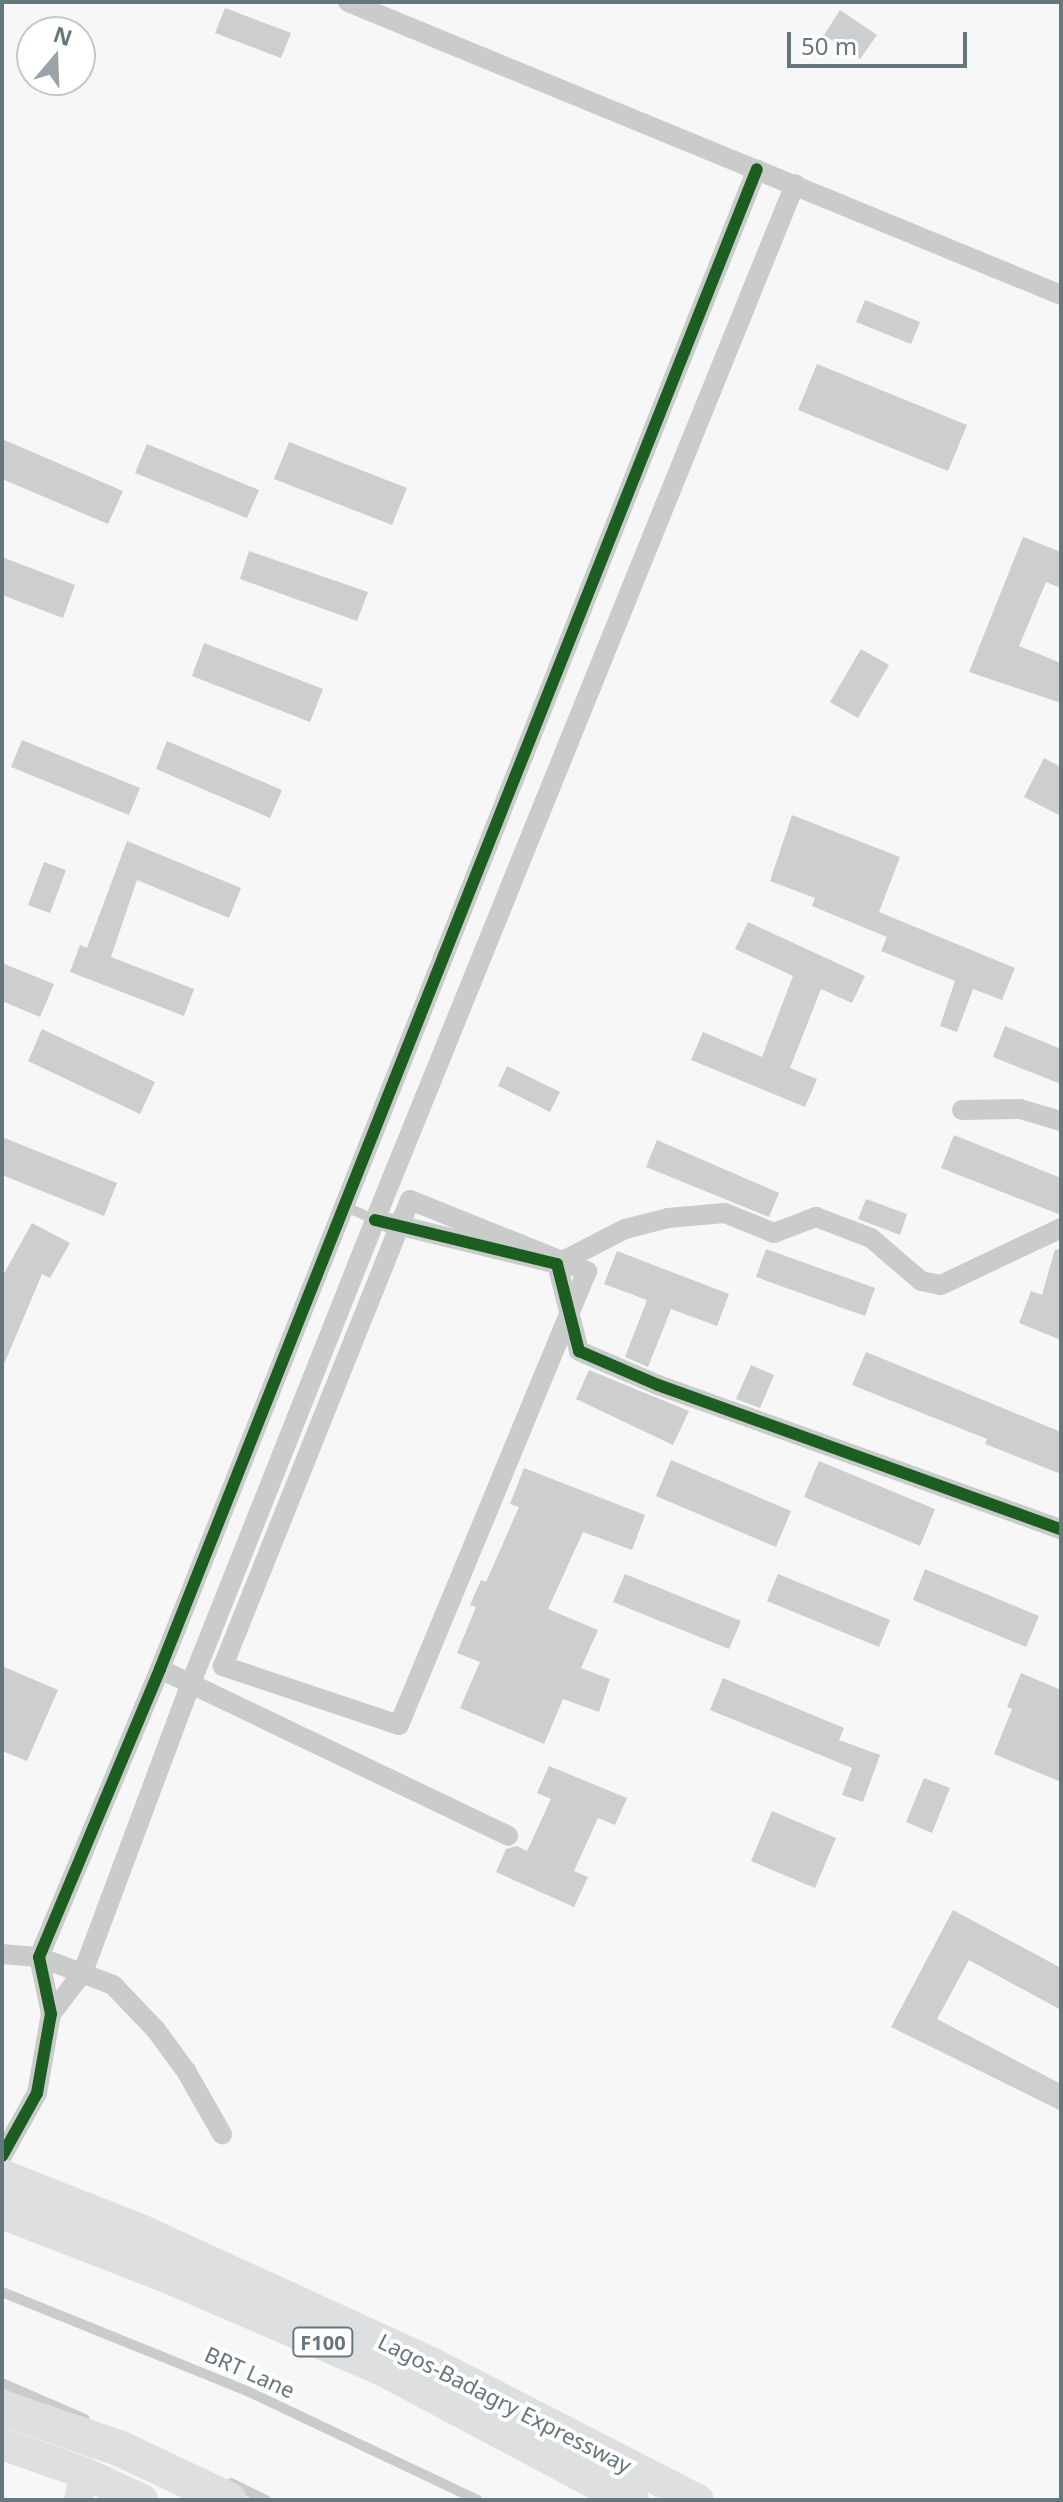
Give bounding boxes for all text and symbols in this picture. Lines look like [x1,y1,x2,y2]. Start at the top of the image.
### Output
north arrow [16,16,96,96]
scale bar [791,16,971,66]
text: N [50,18,76,52]
text: 50 m [801,29,857,62]
road number: F100 [291,2326,355,2358]
street label: Lagos-Badagry Expressway [374,2328,636,2478]
street label: BRT Lane [201,2340,299,2404]

